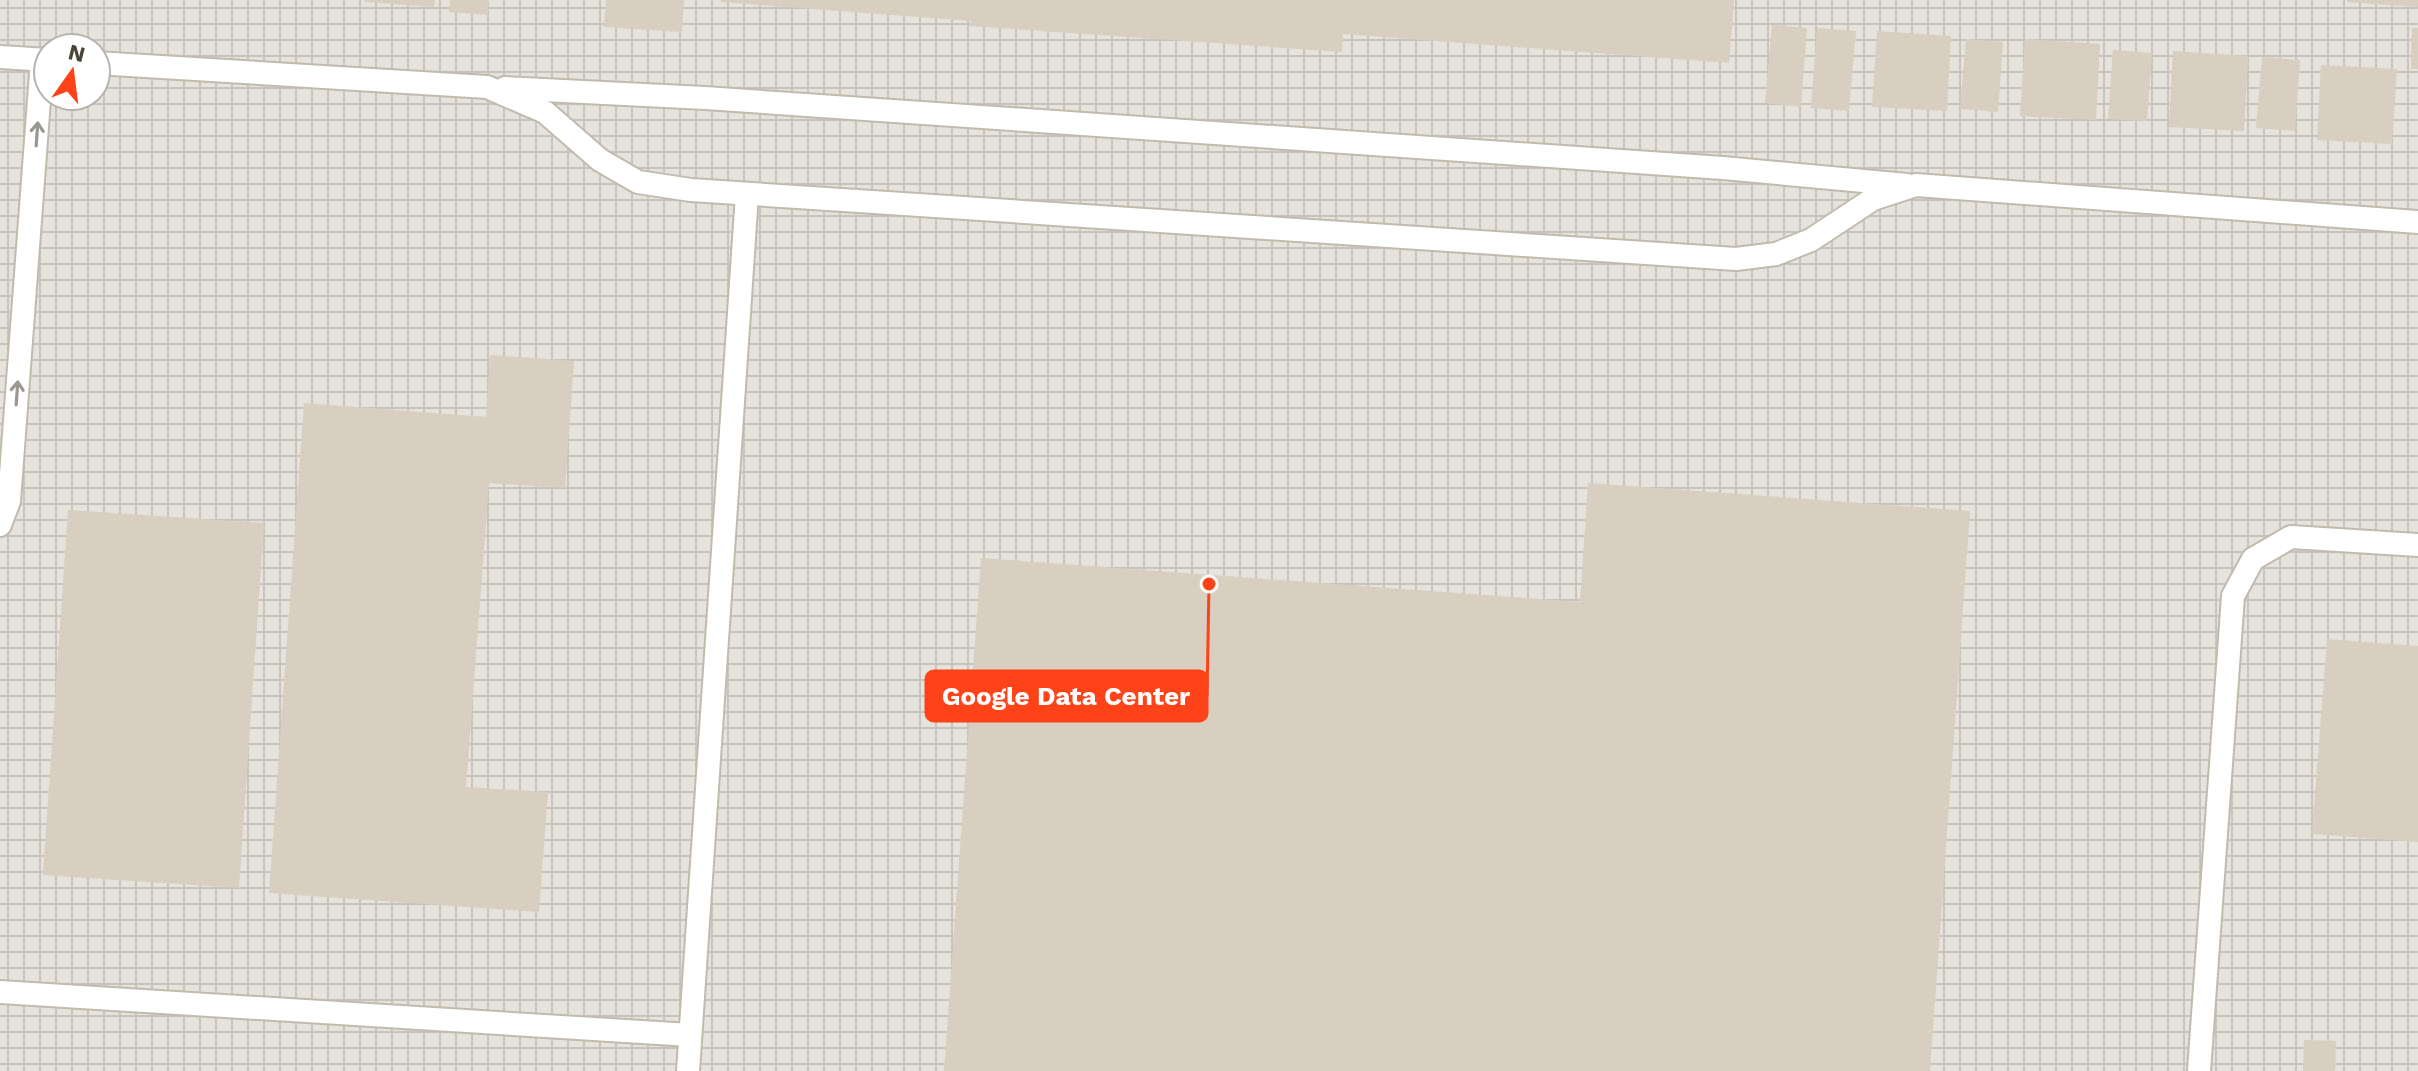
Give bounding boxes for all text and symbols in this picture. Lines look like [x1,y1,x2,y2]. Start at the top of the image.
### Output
north arrow [32,32,112,112]
text: N [66,39,88,67]
one-way arrow [30,121,45,148]
one-way arrow [10,380,25,407]
callout: Google Data Center [926,671,1207,721]
text: Google Data Center [942,681,1191,711]

